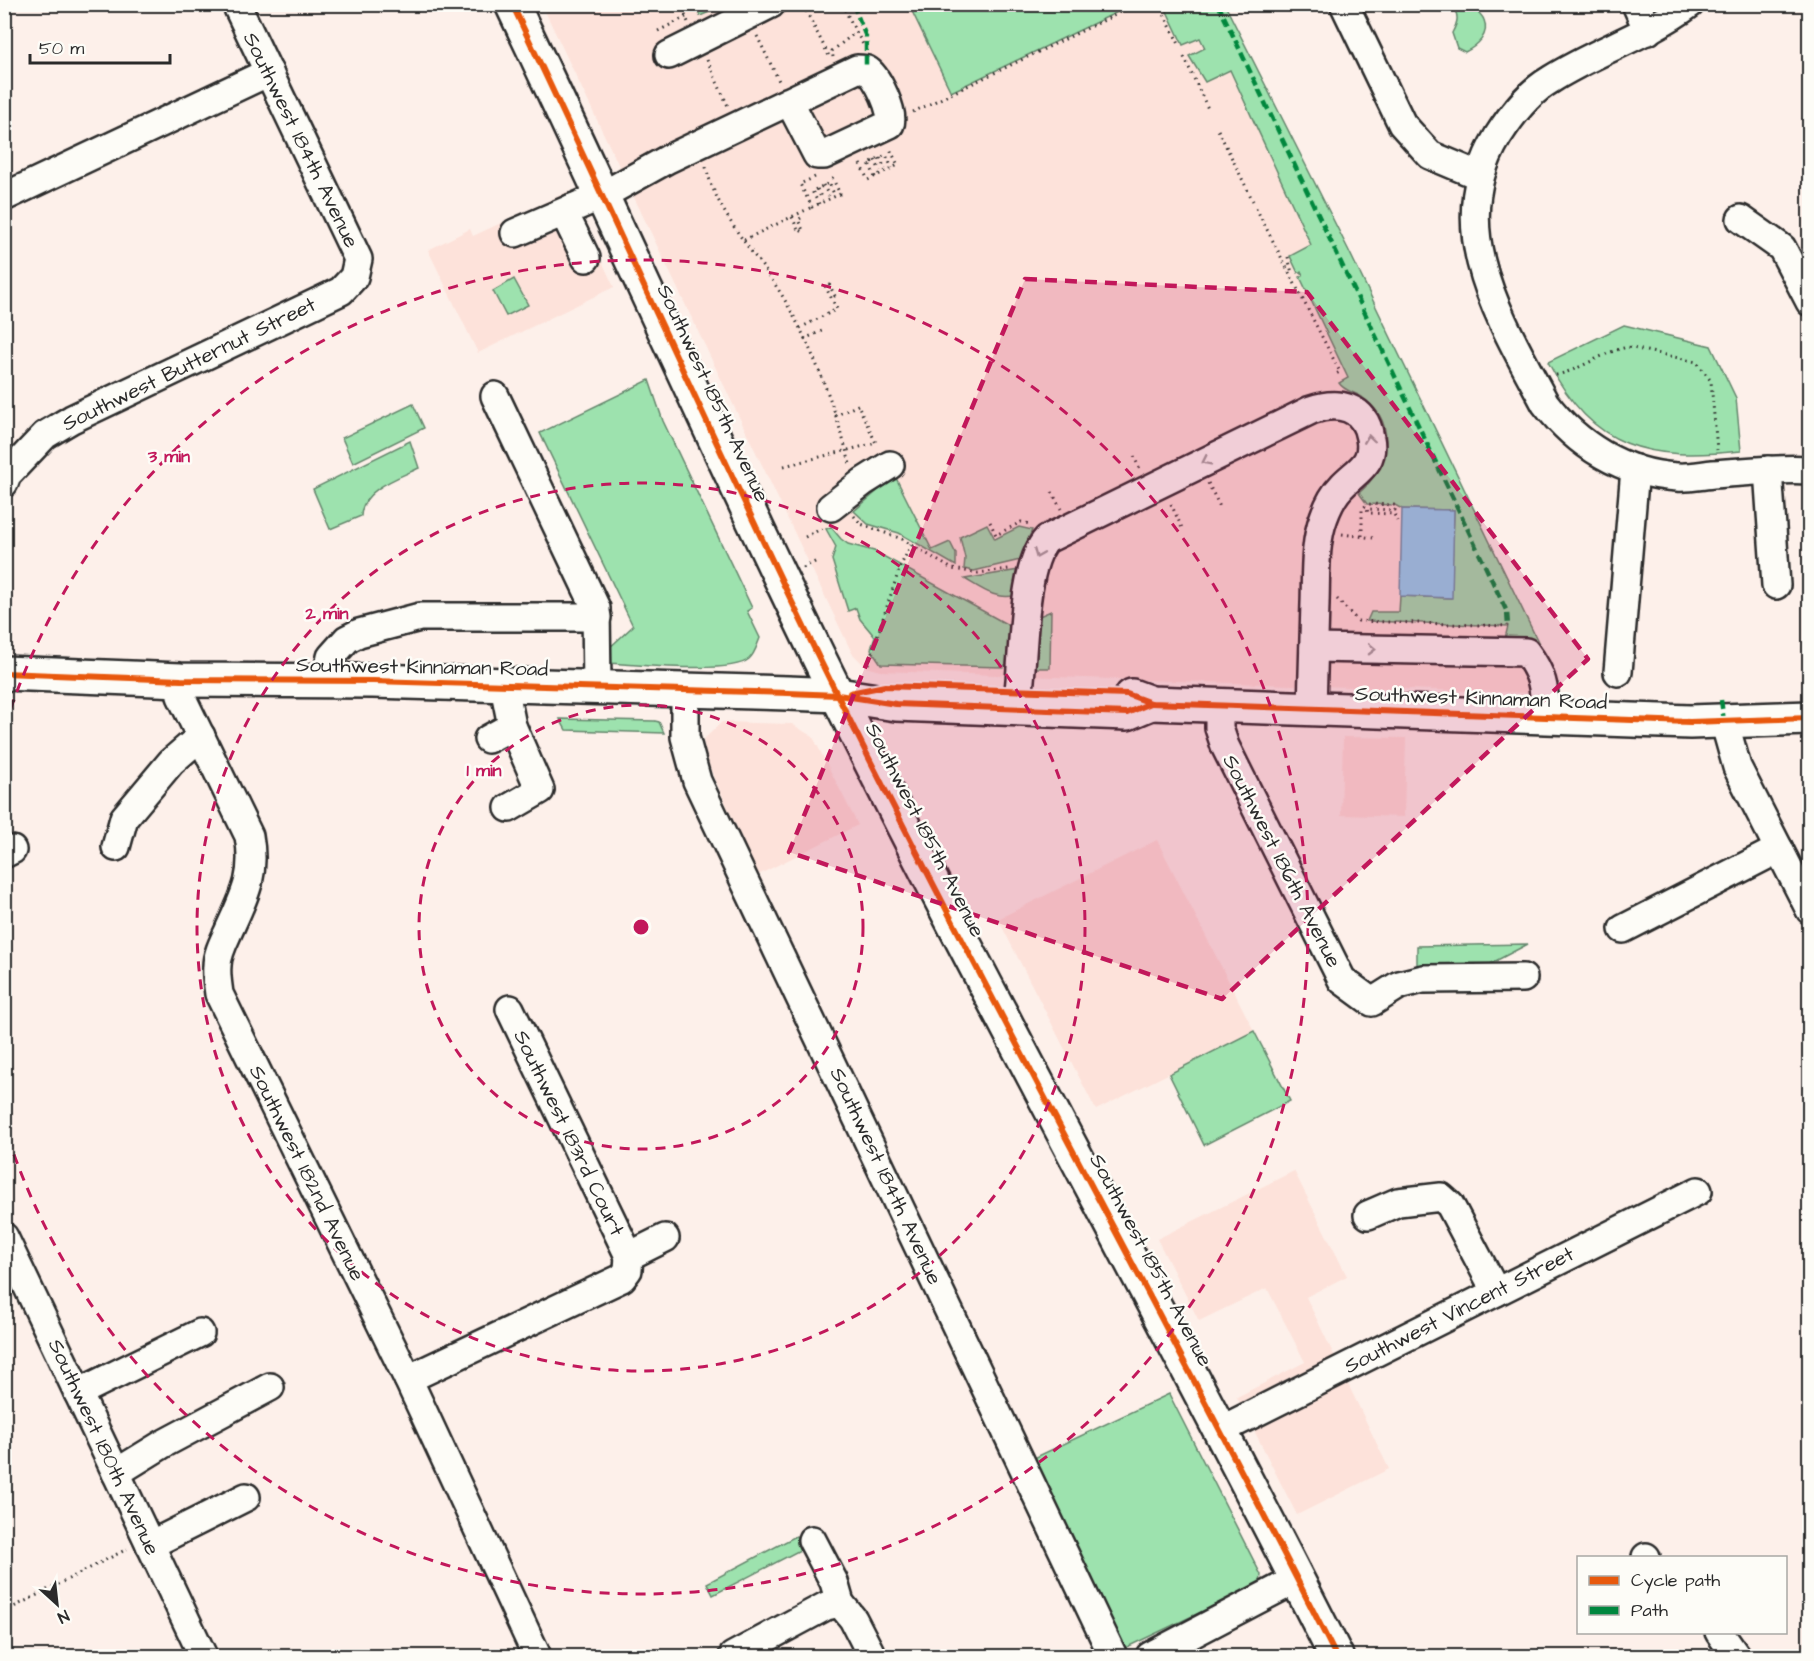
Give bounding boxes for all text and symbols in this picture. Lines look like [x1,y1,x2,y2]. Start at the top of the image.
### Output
scale bar [30,27,170,65]
street label: Southwest 184th Avenue [236,27,366,253]
text: 50 m [39,36,84,61]
street label: Southwest 185th Avenue [650,279,776,507]
street label: Southwest Butternut Street [57,290,321,438]
one-way arrow [1363,434,1375,444]
text: 3 min [147,444,190,469]
one-way arrow [1201,454,1212,466]
one-way arrow [1033,548,1045,559]
text: 2 min [304,601,349,626]
one-way arrow [1368,643,1377,655]
street label: Southwest Kinnaman Road [296,650,549,684]
street label: Southwest Kinnaman Road [1354,679,1608,717]
street label: Southwest 185th Avenue [858,718,992,942]
street label: Southwest 186th Avenue [1216,749,1348,973]
text: 1 min [466,758,502,783]
centre of rings [631,917,651,937]
street label: Southwest 183rd Court [506,1025,632,1241]
street label: Southwest 182nd Avenue [242,1060,372,1286]
street label: Southwest 184th Avenue [823,1063,949,1289]
street label: Southwest 185th Avenue [1082,1148,1220,1372]
street label: Southwest Vincent Street [1339,1239,1579,1381]
street label: Southwest 180th Avenue [41,1334,167,1560]
legend [1577,1556,1787,1634]
text: Cycle path [1631,1568,1720,1594]
north arrow [27,1574,87,1634]
text: Path [1631,1598,1668,1623]
text: N [54,1604,73,1629]

